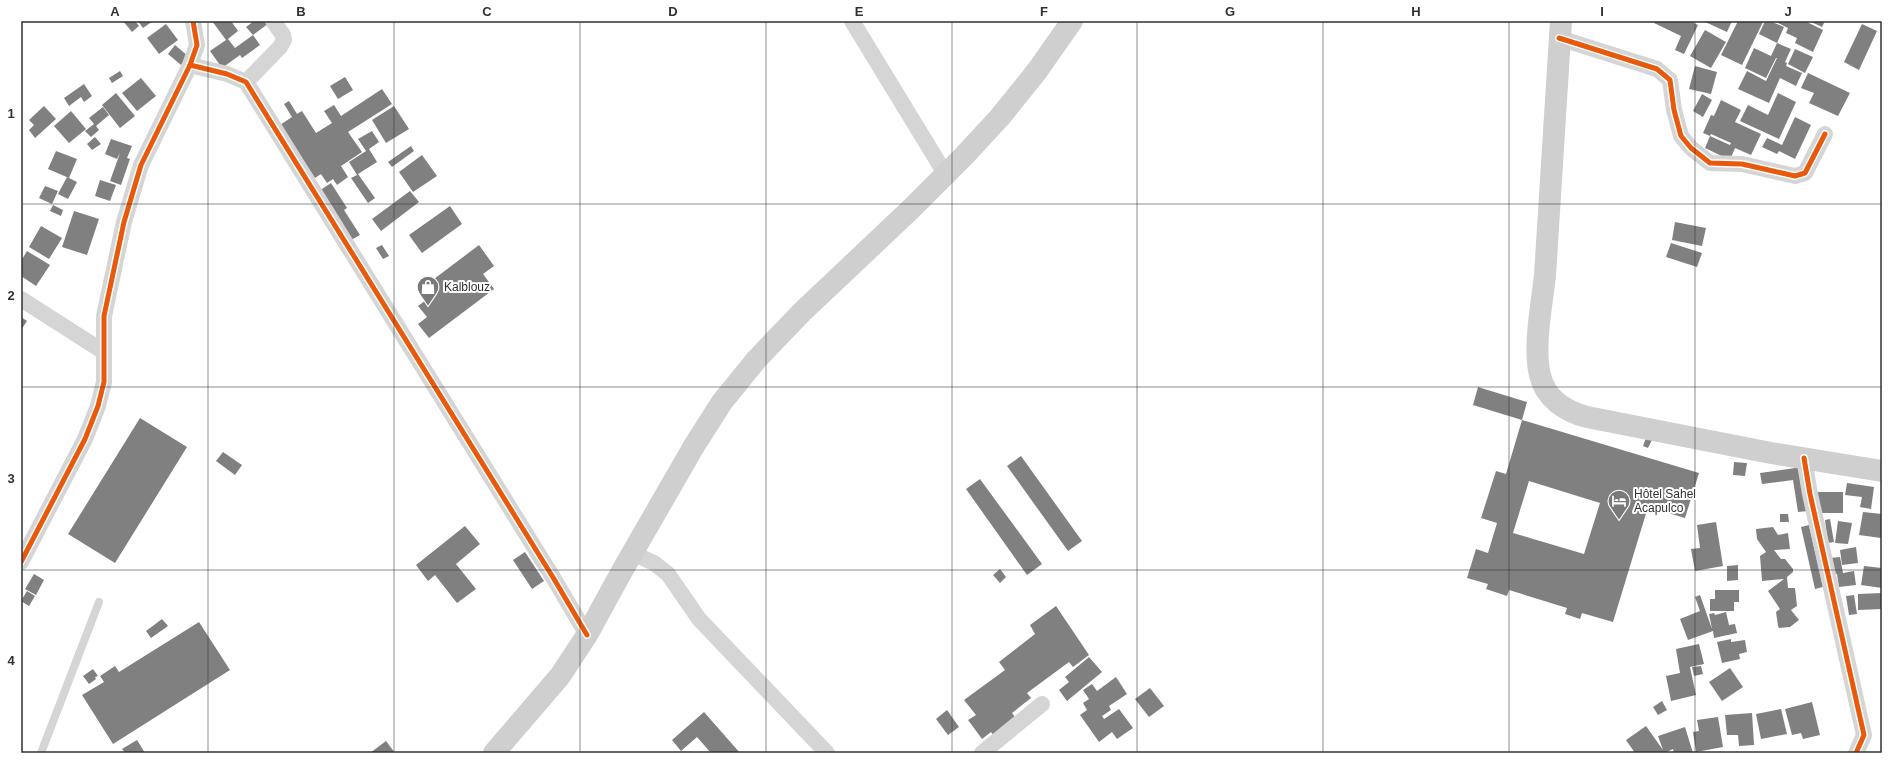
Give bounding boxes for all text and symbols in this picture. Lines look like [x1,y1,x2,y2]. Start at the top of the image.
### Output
text: A [110,4,120,19]
text: B [296,4,306,19]
text: C [482,4,492,19]
text: D [668,4,678,19]
text: E [855,4,864,19]
text: F [1040,4,1048,19]
text: G [1225,4,1235,19]
text: H [1411,4,1421,19]
text: I [1600,4,1604,19]
text: J [1784,4,1792,19]
text: 1 [7,106,15,121]
shop icon: Kalblouz [415,274,441,307]
place label: Kalblouz [444,280,490,294]
text: 2 [7,288,15,303]
text: 3 [7,471,15,486]
place label: Hôtel Sahel Acapulco [1634,487,1696,515]
hotel icon: Hôtel Sahel Acapulco [1606,488,1632,521]
text: 4 [7,653,15,668]

